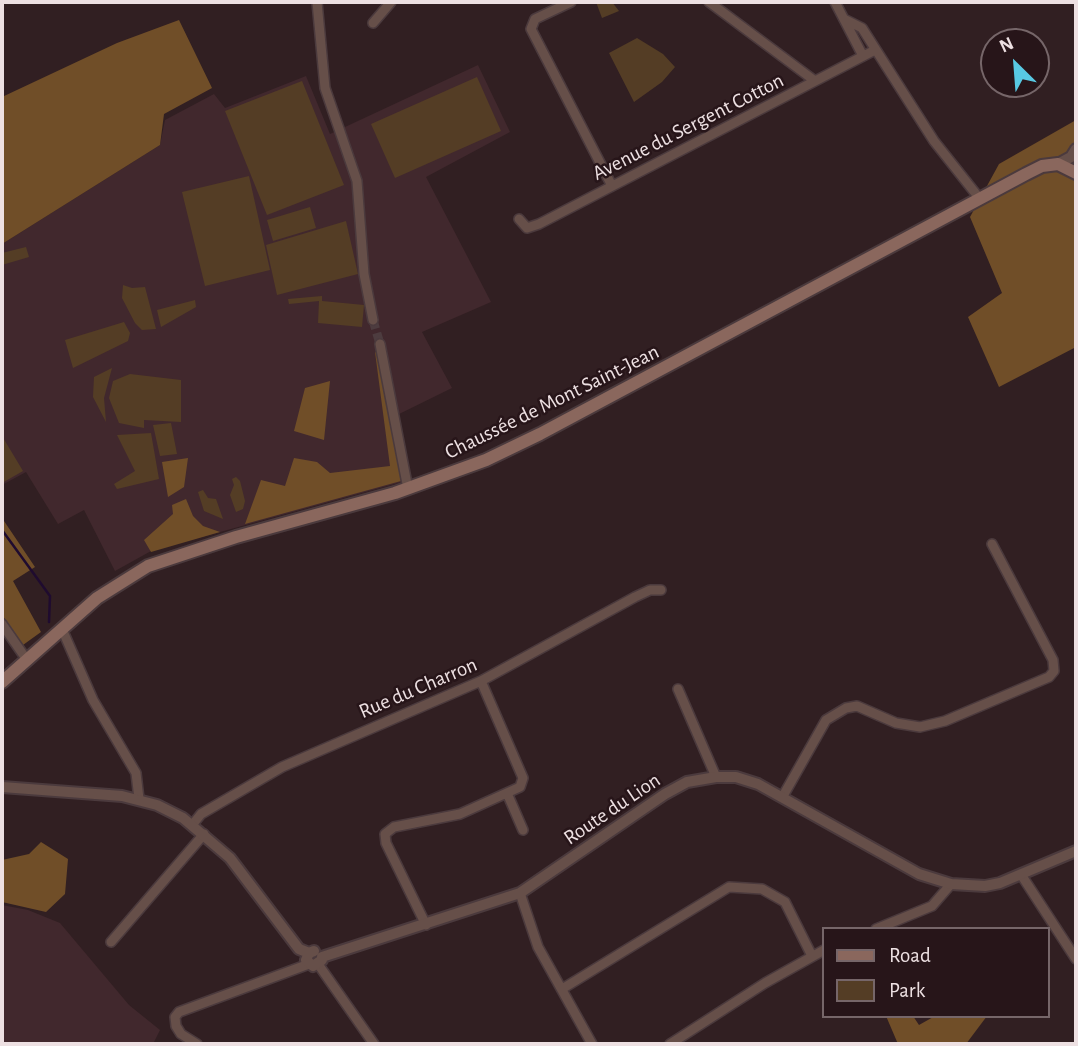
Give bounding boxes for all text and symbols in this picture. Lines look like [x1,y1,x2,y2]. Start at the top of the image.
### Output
north arrow [980,28,1050,98]
text: N [997,34,1017,57]
street label: Avenue du Sergent Cotton [588,68,788,186]
street label: Chaussée de Mont Saint-Jean [441,339,663,465]
street label: Rue du Charron [355,652,481,724]
street label: Route du Lion [559,767,665,851]
legend [822,927,1050,1018]
text: Road [889,945,931,966]
text: Park [889,980,925,1001]

